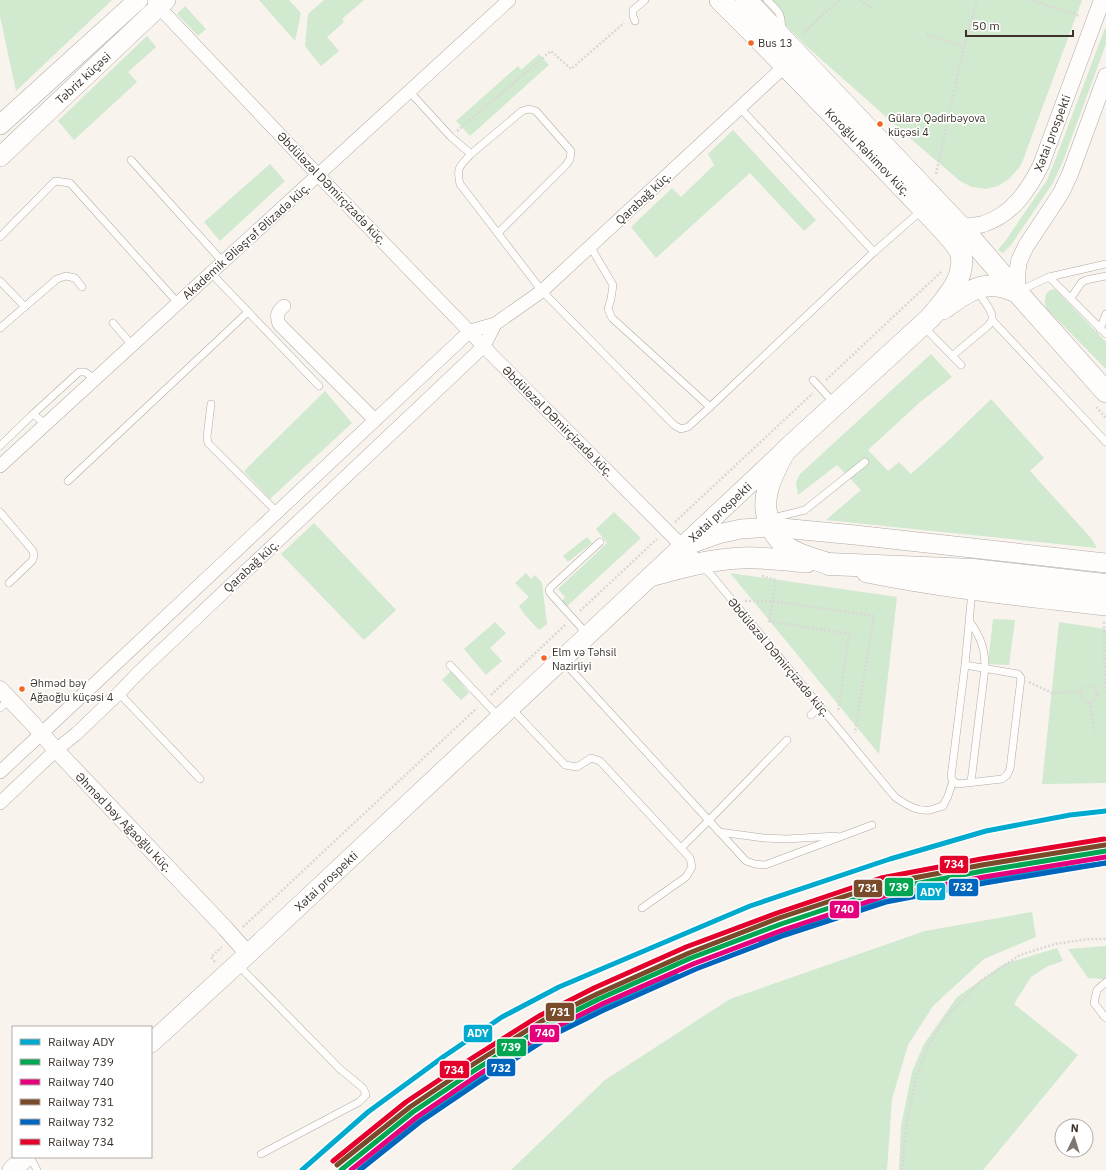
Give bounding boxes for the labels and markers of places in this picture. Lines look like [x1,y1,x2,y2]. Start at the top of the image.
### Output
place label: Bus 13 [758,36,793,50]
marker: Bus 13 [746,38,756,48]
place label: Gülarə Qədirbəyova küçəsi 4 [888,111,986,139]
marker: Gülarə Qədirbəyova küçəsi 4 [875,119,885,129]
place label: Elm və Təhsil Nazirliyi [552,645,617,673]
marker: Elm və Təhsil Nazirliyi [539,653,549,663]
place label: Əhməd bəy Ağaoğlu küçəsi 4 [30,676,114,704]
marker: Əhməd bəy Ağaoğlu küçəsi 4 [17,684,27,694]

